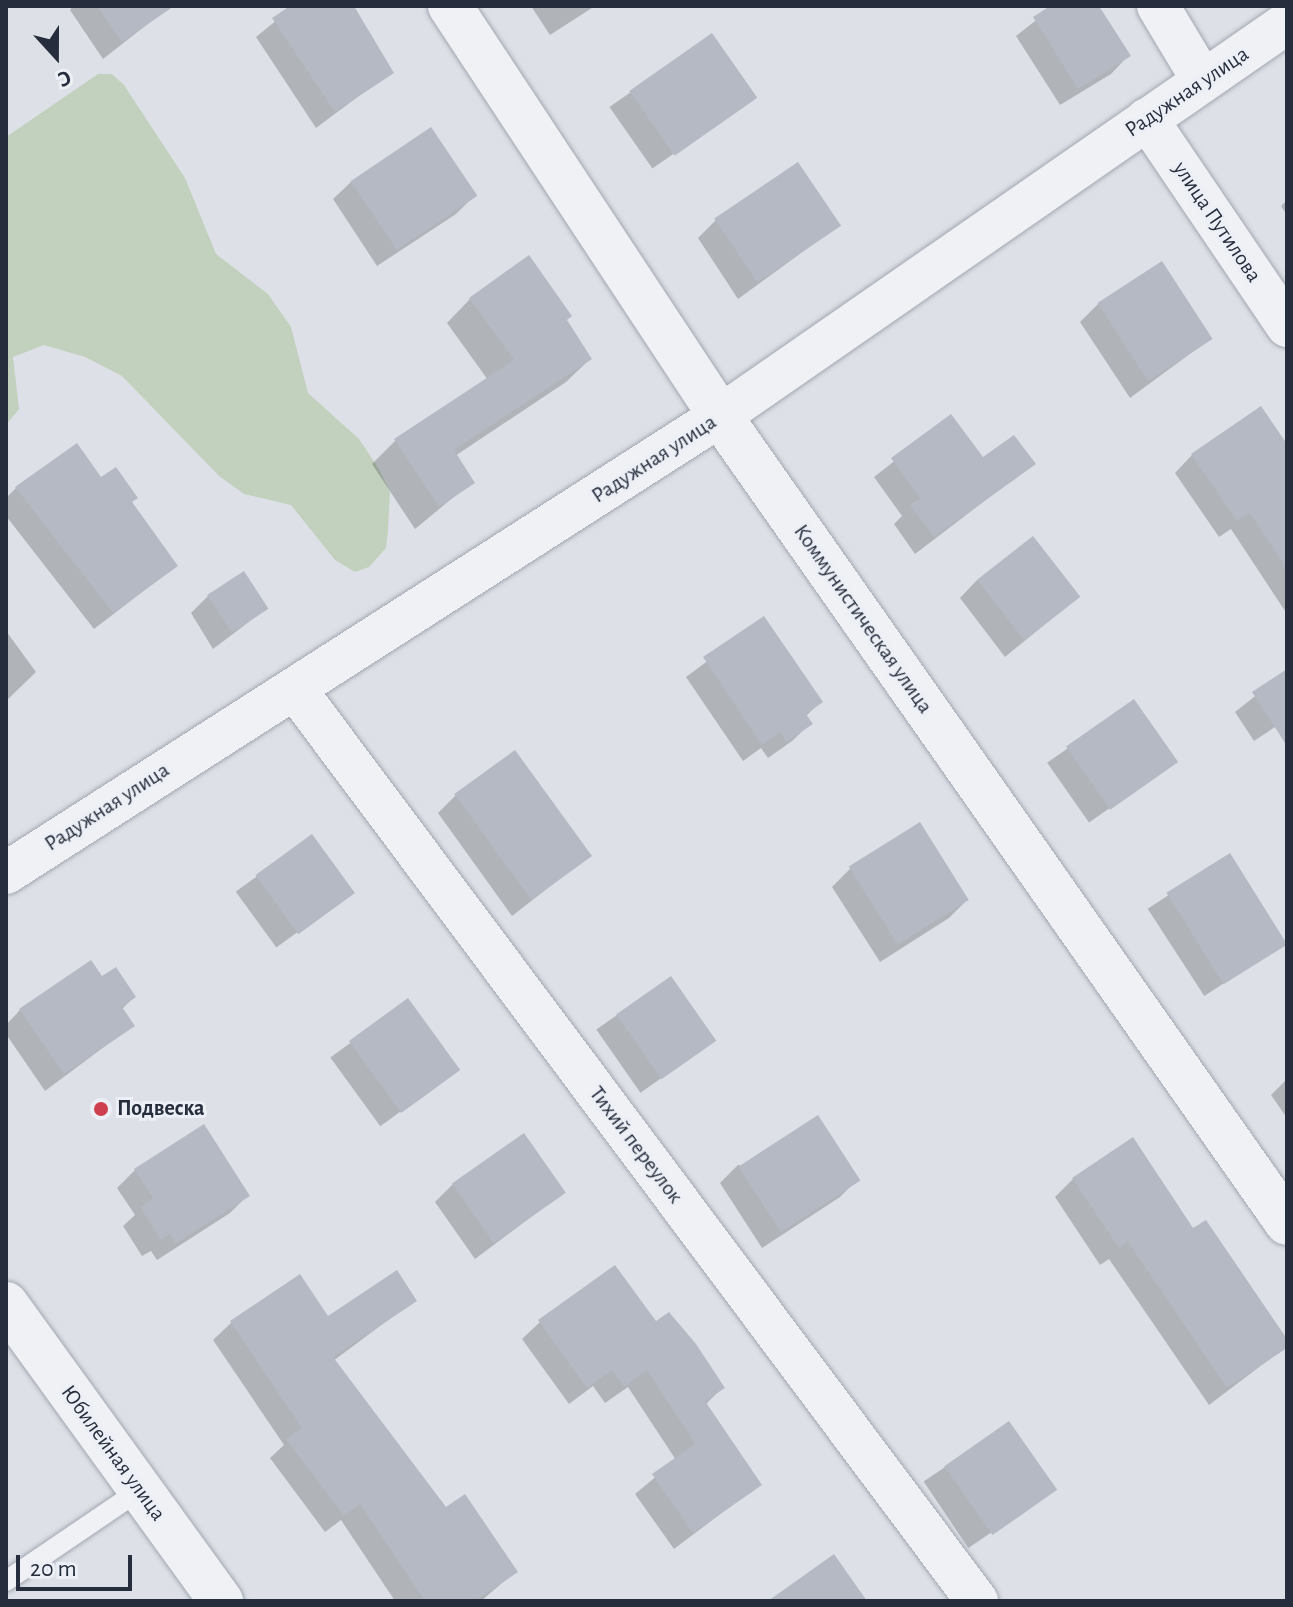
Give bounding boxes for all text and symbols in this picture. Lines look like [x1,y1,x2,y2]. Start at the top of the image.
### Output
north arrow [16,16,96,96]
street label: Радужная улица [1120,41,1254,143]
text: С [55,66,74,91]
street label: улица Путилова [1167,157,1267,287]
street label: Радужная улица [587,409,721,509]
street label: Коммунистическая улица [788,519,938,719]
street label: Радужная улица [40,757,174,857]
street label: Тихий переулок [583,1081,689,1209]
place label: Подвеска [117,1096,205,1122]
marker: Подвеска [92,1100,110,1118]
street label: Юбилейная улица [55,1380,171,1526]
scale bar [20,1539,136,1589]
text: 20 m [30,1557,77,1581]

